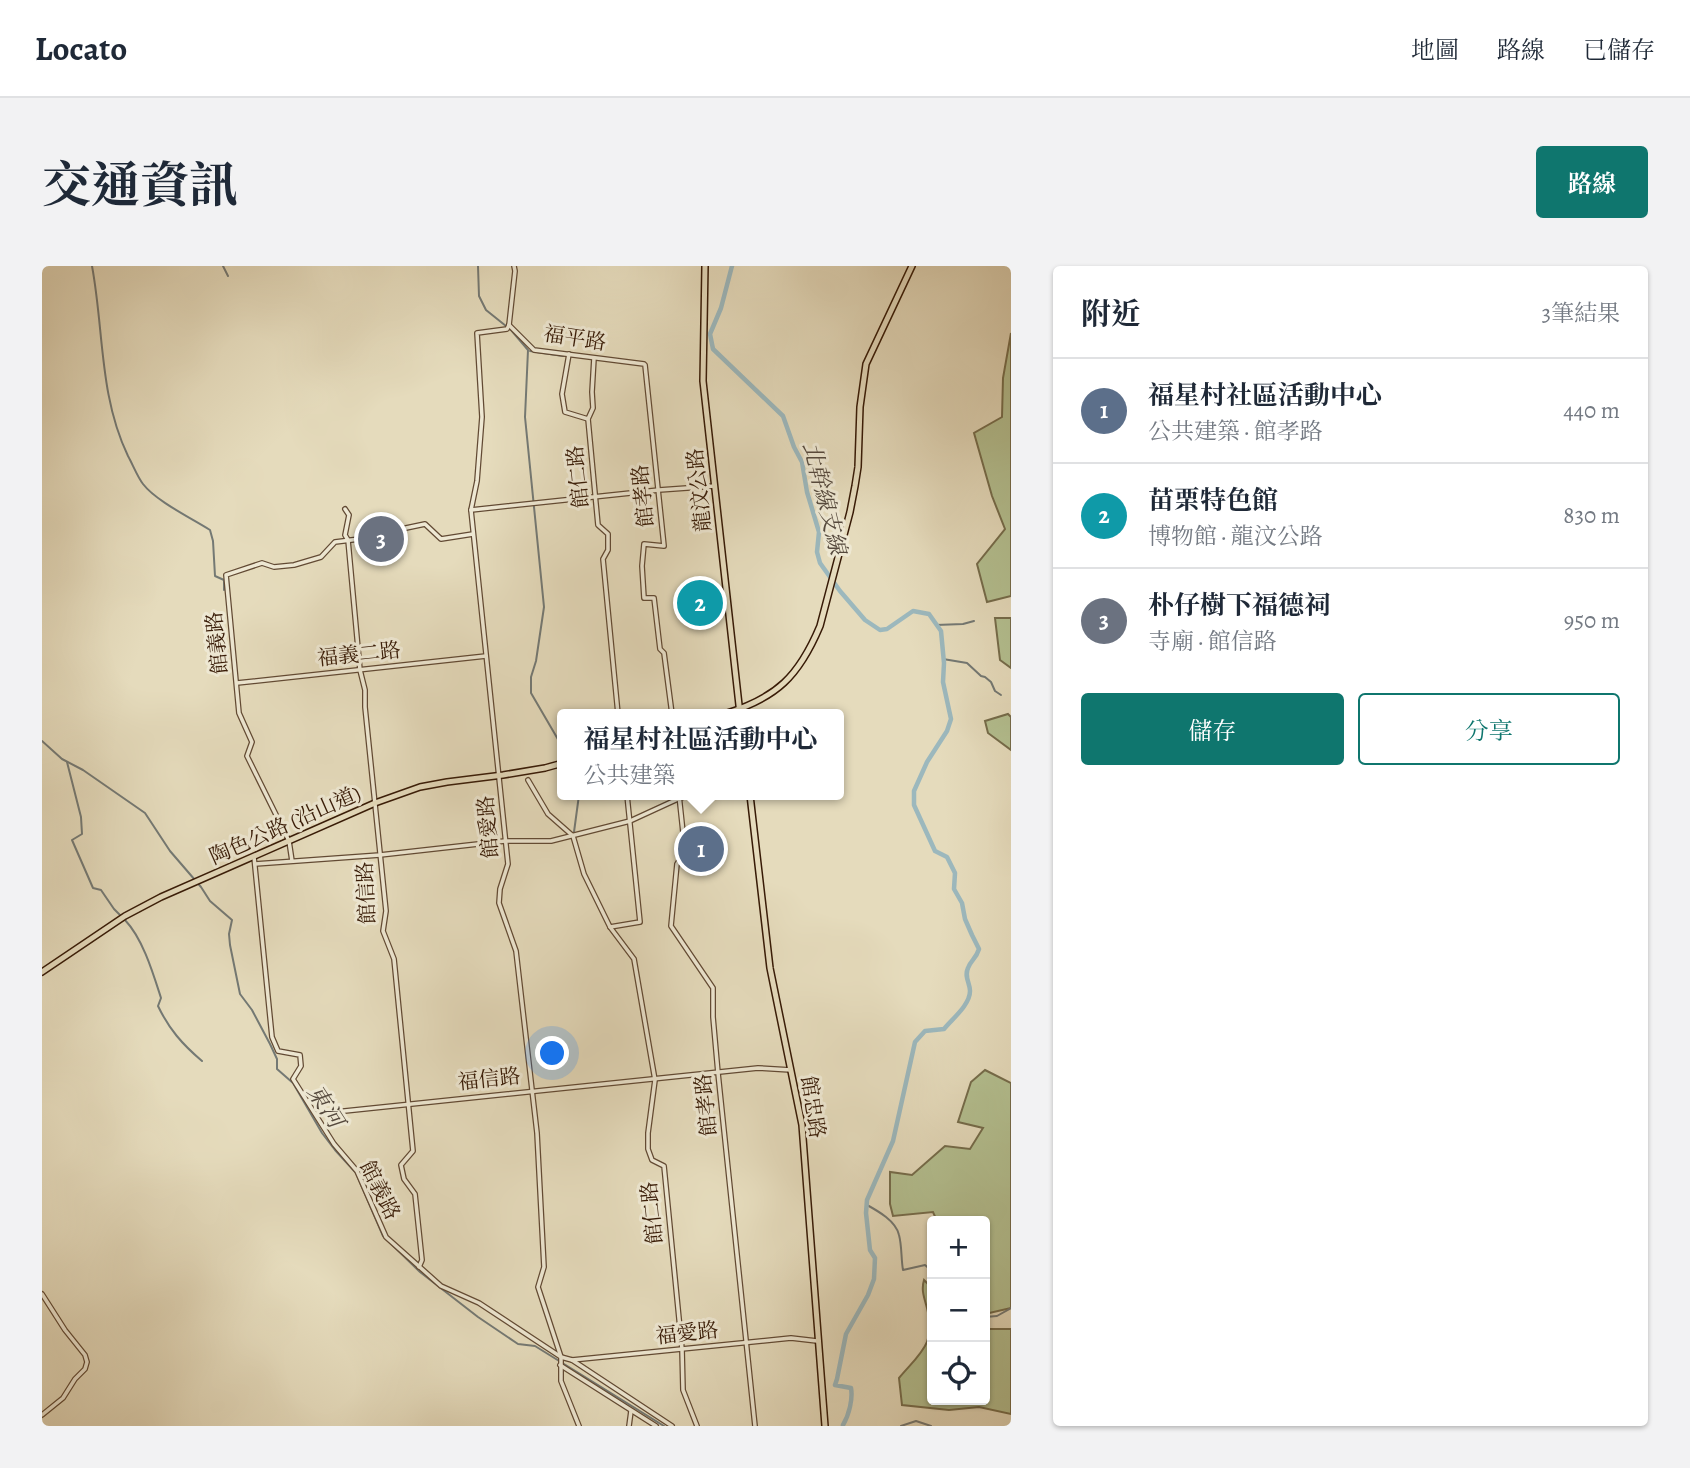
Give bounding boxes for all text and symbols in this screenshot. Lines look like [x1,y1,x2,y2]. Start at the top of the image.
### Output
text: Locato [35,26,127,71]
text: 地圖 [1411,34,1459,66]
text: 路線 [1497,34,1545,66]
text: 已儲存 [1583,34,1655,66]
button: 路線 [1536,146,1648,218]
text: 交通資訊 [42,152,238,219]
text: 附近 [1081,294,1141,334]
text: 3筆結果 [1541,298,1620,329]
street label: 福平路 [542,319,608,357]
text: 福星村社區活動中心 [1148,378,1382,413]
text: 1 [1100,395,1108,426]
text: 440 m [1563,395,1620,426]
text: 公共建築 · 館孝路 [1148,416,1323,447]
water label: 北幹線支線 [796,439,854,560]
street label: 館仁路 [561,444,595,510]
street label: 龍汶公路 [681,447,717,533]
street label: 館孝路 [626,463,660,529]
text: 苗栗特色館 [1148,483,1278,518]
text: 2 [1098,500,1110,531]
text: 830 m [1563,500,1620,531]
pin: 3 [358,513,404,565]
text: 博物館 · 龍汶公路 [1148,521,1323,552]
pin: 2 [677,577,723,629]
text: 朴仔樹下福德祠 [1148,588,1330,623]
text: 3 [1099,605,1109,636]
text: 950 m [1564,605,1620,636]
street label: 館義路 [200,610,234,676]
text: 寺廟 · 館信路 [1148,626,1277,657]
street label: 福義二路 [316,636,402,672]
button: 儲存 [1081,693,1344,765]
button: 分享 [1358,693,1620,765]
popup [557,709,844,800]
text: 福星村社區活動中心 [583,722,818,757]
text: 公共建築 [583,760,675,791]
street label: 陶色公路 (沿山道) [205,779,365,871]
street label: 館愛路 [471,794,505,860]
pin: 1 [678,823,724,875]
street label: 館信路 [350,861,382,925]
your location [535,1036,569,1070]
street label: 福信路 [456,1062,522,1096]
street label: 館孝路 [689,1072,723,1138]
street label: 館忠路 [794,1074,832,1140]
water label: 東河 [300,1079,353,1137]
street label: 館義路 [353,1156,407,1224]
street label: 館仁路 [635,1180,669,1246]
map controls [927,1216,990,1405]
button: + [927,1216,990,1279]
button: − [927,1279,990,1342]
street label: 福愛路 [654,1316,720,1350]
button: locate [927,1342,990,1405]

